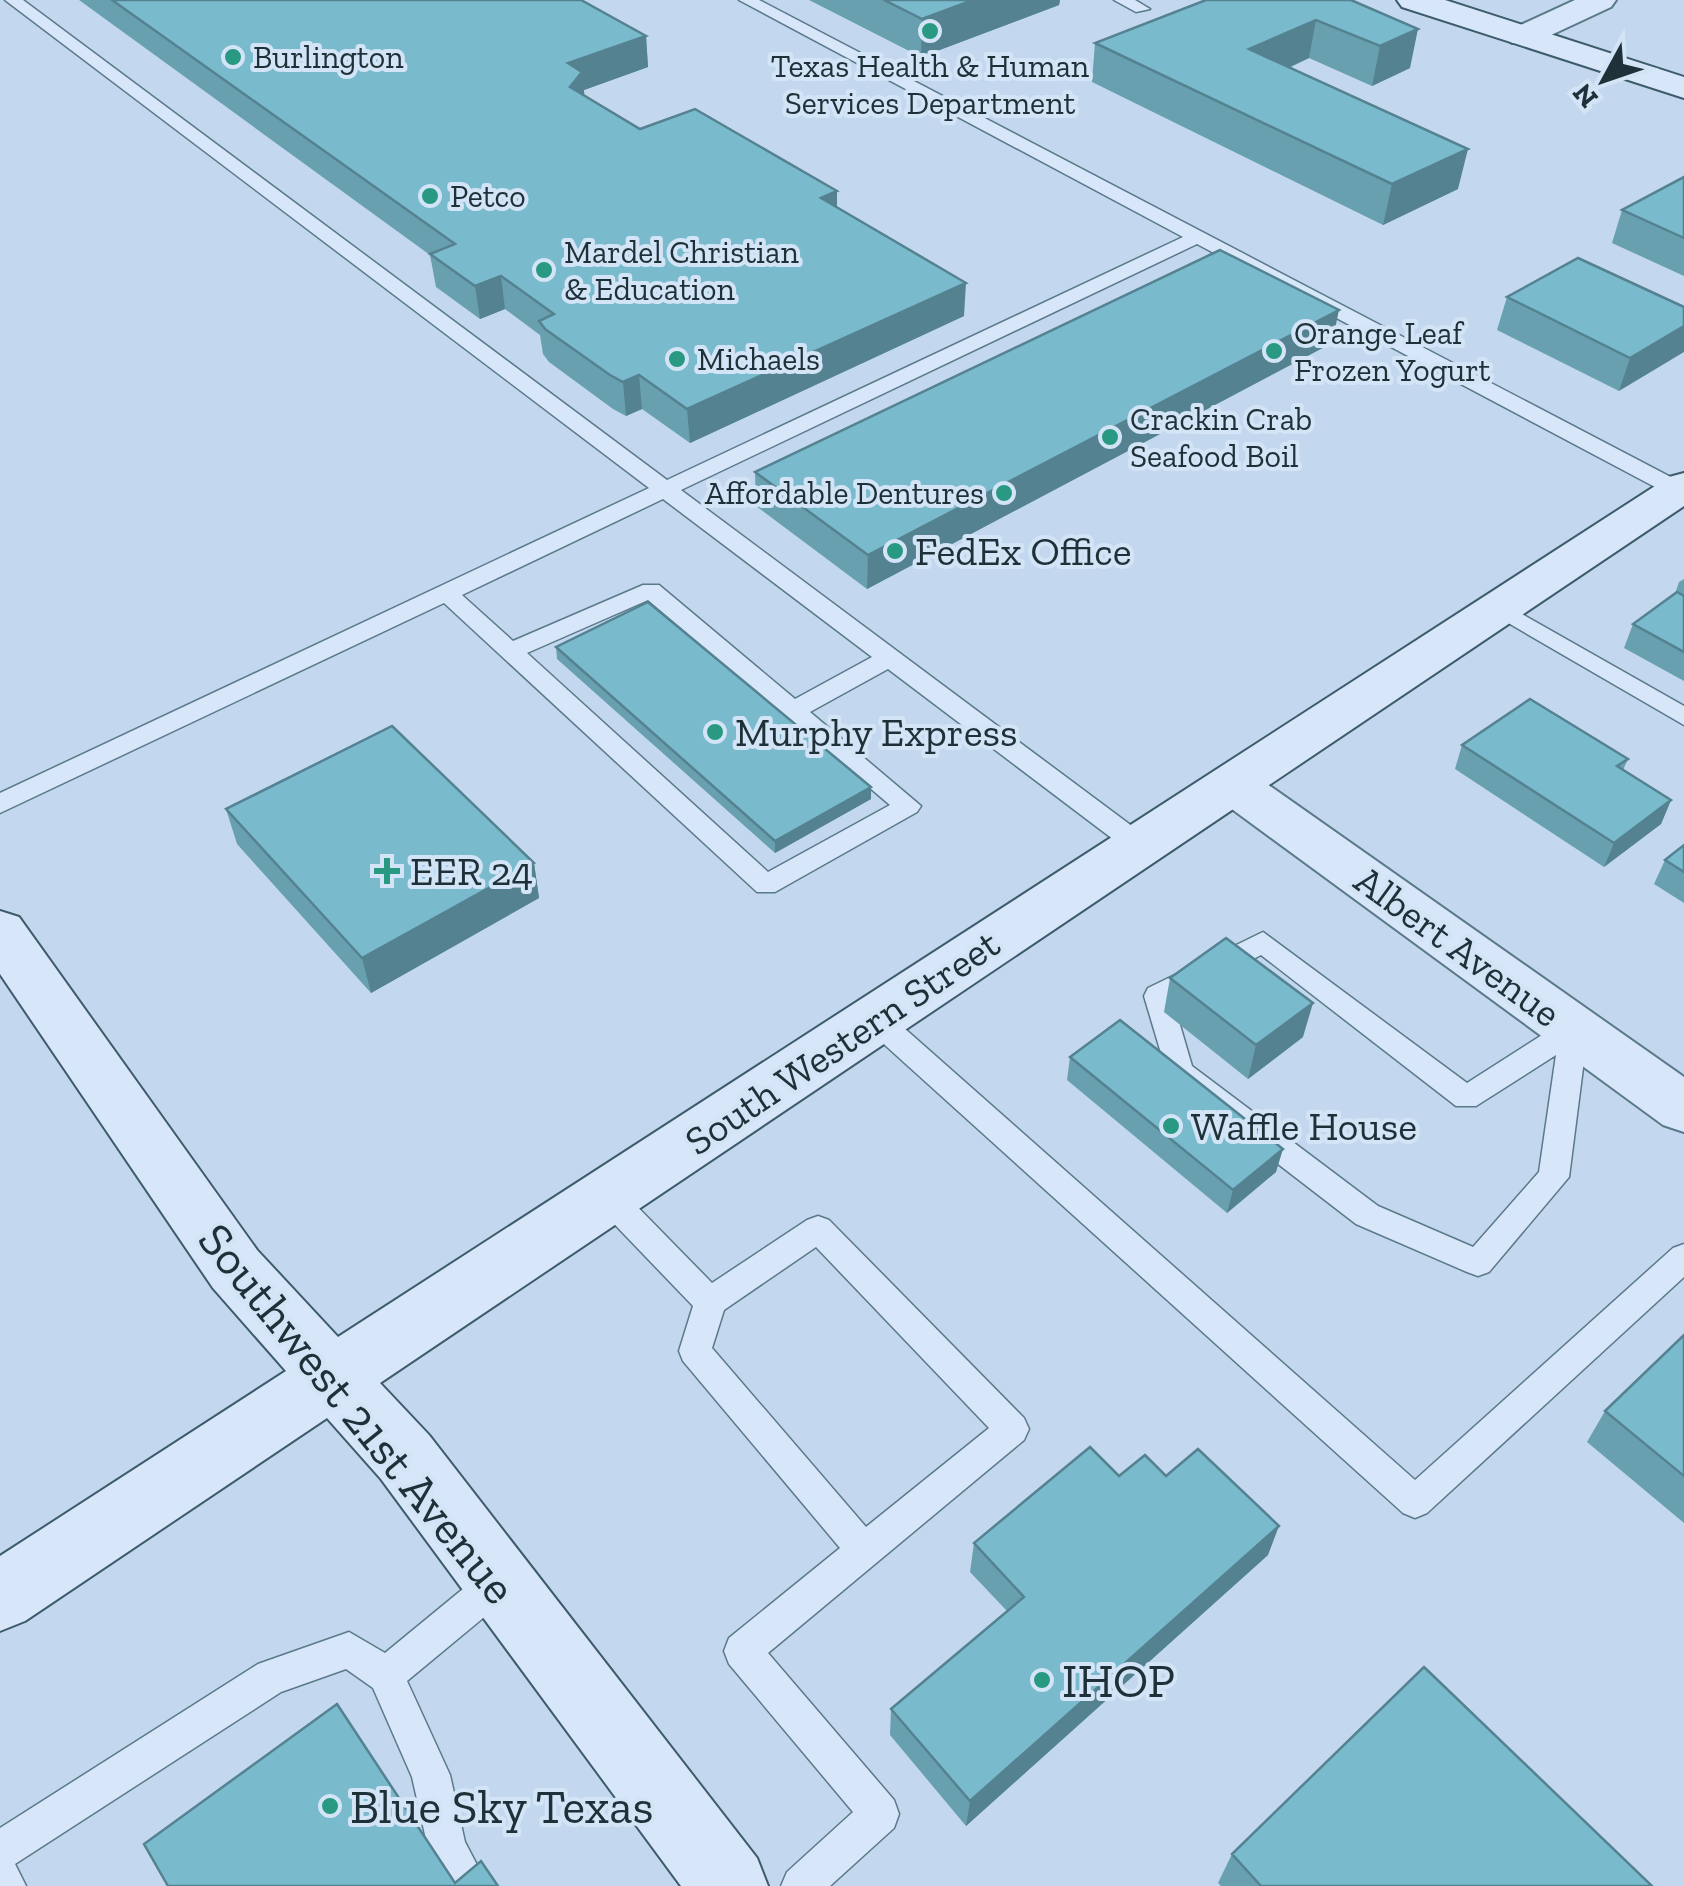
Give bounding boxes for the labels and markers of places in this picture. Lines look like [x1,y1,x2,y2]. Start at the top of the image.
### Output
marker: Texas Health & Human Services Department [919,20,941,42]
place label: Burlington [253,38,404,76]
marker: Burlington [222,46,244,68]
place label: Texas Health & Human Services Department [771,47,1090,122]
place label: Petco [450,177,526,215]
marker: Petco [419,185,441,207]
place label: Mardel Christian & Education [564,233,799,308]
marker: Mardel Christian & Education [533,259,555,281]
place label: Orange Leaf Frozen Yogurt [1294,314,1491,389]
place label: Michaels [697,340,820,378]
marker: Orange Leaf Frozen Yogurt [1263,340,1285,362]
marker: Michaels [666,348,688,370]
place label: Crackin Crab Seafood Boil [1130,400,1312,475]
marker: Crackin Crab Seafood Boil [1099,426,1121,448]
place label: Affordable Dentures [705,474,984,512]
marker: Affordable Dentures [993,482,1015,504]
place label: FedEx Office [915,527,1132,575]
marker: FedEx Office [884,540,906,562]
place label: Murphy Express [735,708,1017,756]
marker: Murphy Express [704,721,726,743]
place label: EER 24 [410,847,533,895]
marker: EER 24 [374,858,400,884]
place label: Waffle House [1191,1102,1417,1150]
marker: Waffle House [1160,1115,1182,1137]
place label: IHOP [1062,1652,1175,1709]
marker: IHOP [1031,1669,1053,1691]
place label: Blue Sky Texas [350,1778,653,1835]
marker: Blue Sky Texas [319,1795,341,1817]

